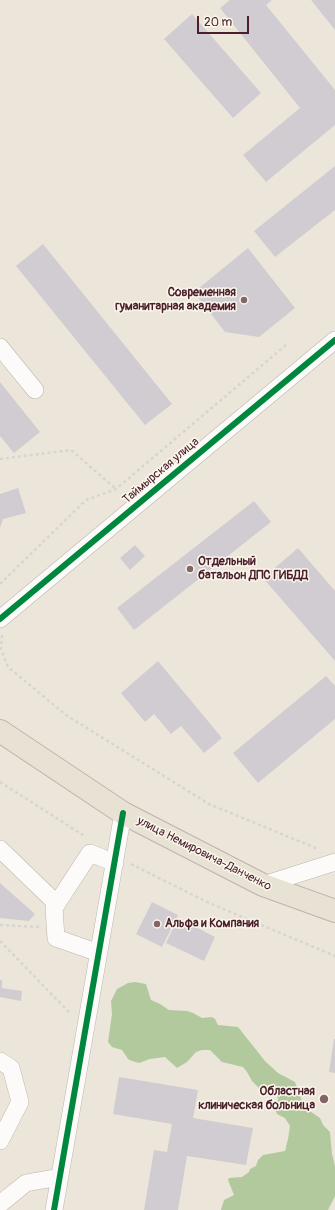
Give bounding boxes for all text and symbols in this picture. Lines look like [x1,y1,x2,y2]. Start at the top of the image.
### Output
scale bar [199,8,251,34]
text: 20 m [204,15,232,30]
place label: Современная гуманитарная академия [116,286,236,314]
marker: Современная гуманитарная академия [239,295,249,305]
street label: Таймырская улица [120,435,202,507]
place label: Отдельный батальон ДПС ГИБДД [198,555,308,583]
marker: Отдельный батальон ДПС ГИБДД [185,564,195,574]
street label: улица Немировича-Данченко [134,814,274,894]
place label: Альфа и Компания [165,917,259,931]
marker: Альфа и Компания [152,919,162,929]
place label: Областная клиническая больница [198,1085,315,1113]
marker: Областная клиническая больница [318,1093,330,1105]

